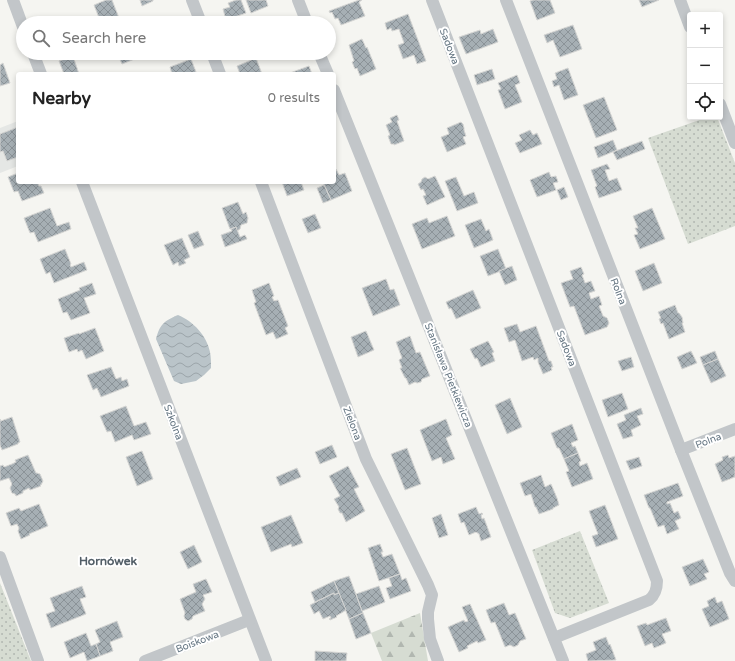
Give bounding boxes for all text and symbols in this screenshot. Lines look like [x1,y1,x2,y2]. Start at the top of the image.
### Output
map controls [687,12,723,120]
button: + [687,12,723,48]
search box [16,16,336,60]
icon: search [30,27,52,49]
street label: Sadowa [437,27,461,66]
text: Search here [62,29,146,47]
button: − [687,48,723,84]
button: locate [687,84,723,120]
text: Nearby [32,88,91,109]
text: 0 results [268,90,320,106]
street label: Rolna [608,276,629,306]
street label: Stanisława Pietkiewicza [422,321,475,429]
street label: Sadowa [554,329,578,368]
street label: Szkolna [161,403,185,442]
street label: Zielona [340,405,364,442]
street label: Polna [694,431,723,451]
district label: Hornówek [79,554,137,568]
street label: Boiskowa [174,628,221,656]

